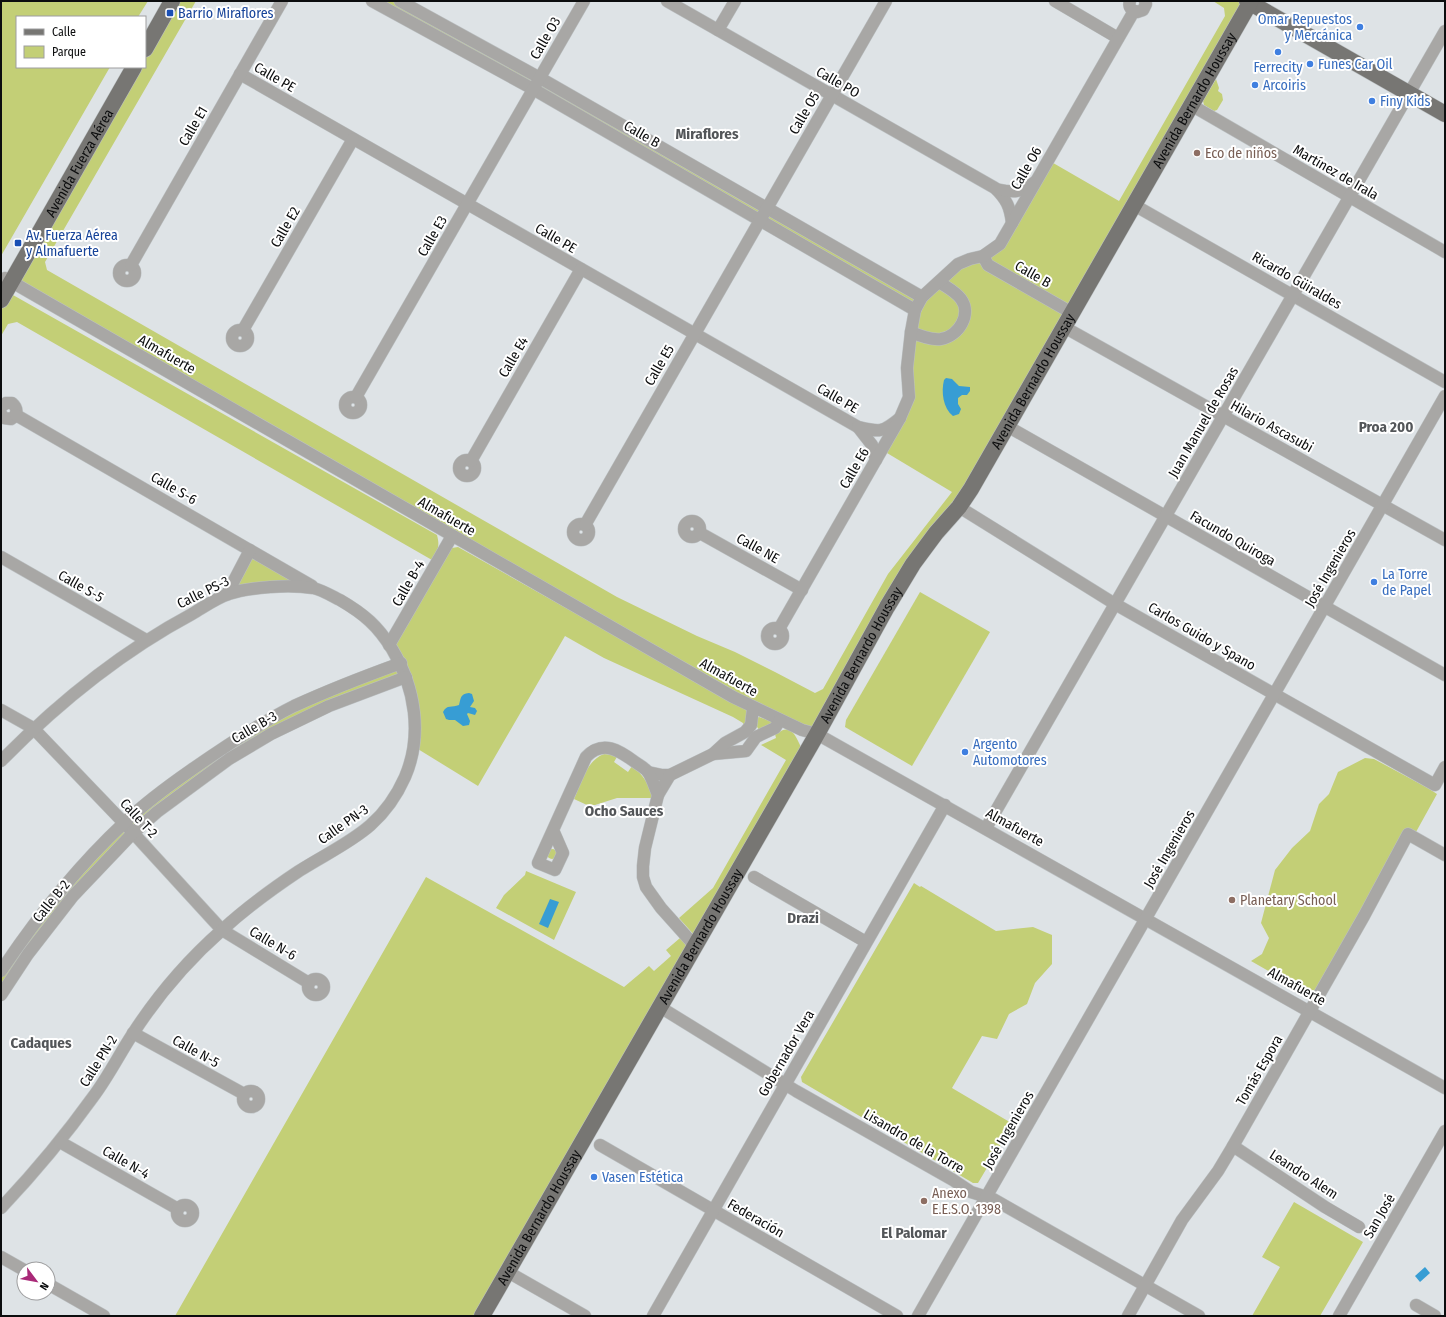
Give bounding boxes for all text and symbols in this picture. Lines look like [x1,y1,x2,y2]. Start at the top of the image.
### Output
place label: Barrio Miraflores [178,5,274,22]
marker: Barrio Miraflores [165,8,175,18]
place label: Omar Repuestos y Mercánica [1258,11,1352,44]
street label: Calle O3 [527,14,564,62]
legend [16,16,146,68]
marker: Omar Repuestos y Mercánica [1355,22,1365,32]
text: Calle [52,25,76,39]
street label: Avenida Bernardo Houssay [1149,29,1240,171]
text: Parque [52,45,86,59]
marker: Ferrecity [1273,47,1283,57]
place label: Funes Car Oil [1318,56,1393,73]
street label: Calle PE [251,59,299,96]
place label: Ferrecity [1253,59,1303,76]
marker: Funes Car Oil [1305,59,1315,69]
street label: Calle PO [813,63,863,102]
place label: Arcoiris [1263,77,1306,94]
marker: Arcoiris [1250,80,1260,90]
street label: Calle O5 [785,89,823,138]
place label: Finy Kids [1380,93,1430,110]
marker: Finy Kids [1367,96,1377,106]
street label: Calle E1 [175,103,212,149]
street label: Avenida Fuerza Aérea [42,106,117,220]
street label: Calle B [621,117,663,152]
district label: Miraflores [675,125,739,143]
street label: Martínez de Irala [1290,141,1382,204]
street label: Calle O6 [1007,144,1046,193]
place label: Eco de niños [1205,145,1277,162]
marker: Eco de niños [1192,148,1202,158]
street label: Calle E2 [267,204,304,251]
street label: Calle E3 [414,213,451,260]
street label: Calle PE [532,220,580,257]
place label: Av. Fuerza Aérea y Almafuerte [26,227,118,260]
marker: Av. Fuerza Aérea y Almafuerte [13,238,23,248]
street label: Ricardo Güiraldes [1249,248,1345,313]
street label: Calle B [1012,257,1054,292]
street label: Avenida Bernardo Houssay [988,310,1079,452]
street label: Almafuerte [135,331,199,378]
street label: Calle E4 [495,334,532,381]
street label: Calle E5 [641,342,678,389]
street label: Juan Manuel de Rosas [1165,364,1242,481]
street label: Calle PE [814,380,862,417]
street label: Hilario Ascasubi [1227,397,1316,456]
district label: Proa 200 [1359,418,1413,436]
street label: Calle E6 [836,445,873,492]
street label: Calle S-6 [148,469,200,508]
street label: Almafuerte [415,493,479,540]
street label: Facundo Quiroga [1187,507,1278,570]
street label: José Ingenieros [1301,526,1360,610]
street label: Calle NE [733,530,782,567]
street label: Calle B-4 [388,557,429,609]
place label: La Torre de Papel [1382,566,1432,599]
street label: Calle S-5 [55,567,106,606]
street label: Calle PS-3 [174,573,232,612]
marker: La Torre de Papel [1369,577,1379,587]
street label: Avenida Bernardo Houssay [817,583,907,726]
street label: Carlos Guido y Spano [1145,599,1259,674]
street label: Almafuerte [697,655,761,700]
street label: Calle B-3 [229,708,280,747]
place label: Argento Automotores [973,736,1047,769]
marker: Argento Automotores [960,747,970,757]
street label: Calle T-2 [116,795,161,842]
street label: Calle PN-3 [315,801,372,848]
district label: Ocho Sauces [585,802,664,820]
street label: Almafuerte [983,805,1047,850]
street label: José Ingenieros [1140,807,1199,891]
street label: Avenida Bernardo Houssay [655,865,747,1007]
street label: Calle B-2 [29,877,74,926]
place label: Planetary School [1240,892,1337,909]
marker: Planetary School [1227,895,1237,905]
district label: Drazi [787,909,819,927]
street label: Calle N-6 [246,923,299,964]
street label: Almafuerte [1265,964,1329,1009]
street label: Gobernador Vera [755,1007,818,1099]
street label: Calle PN-2 [76,1032,121,1090]
street label: Calle N-5 [169,1032,222,1071]
street label: Tomás Espora [1232,1032,1286,1108]
district label: Cadaques [11,1034,72,1052]
street label: José Ingenieros [979,1088,1038,1172]
street label: Lisandro de la Torre [860,1106,967,1177]
street label: Calle N-4 [99,1142,152,1183]
street label: Avenida Bernardo Houssay [494,1146,585,1288]
street label: Leandro Alem [1266,1146,1341,1203]
place label: Vasen Estética [602,1169,684,1186]
marker: Vasen Estética [589,1172,599,1182]
place label: Anexo E.E.S.O. 1398 [932,1185,1001,1218]
street label: San José [1360,1191,1399,1242]
street label: Federación [724,1195,787,1241]
marker: Anexo E.E.S.O. 1398 [919,1196,929,1206]
district label: El Palomar [881,1224,947,1242]
north arrow [16,1261,56,1301]
text: N [37,1280,51,1292]

